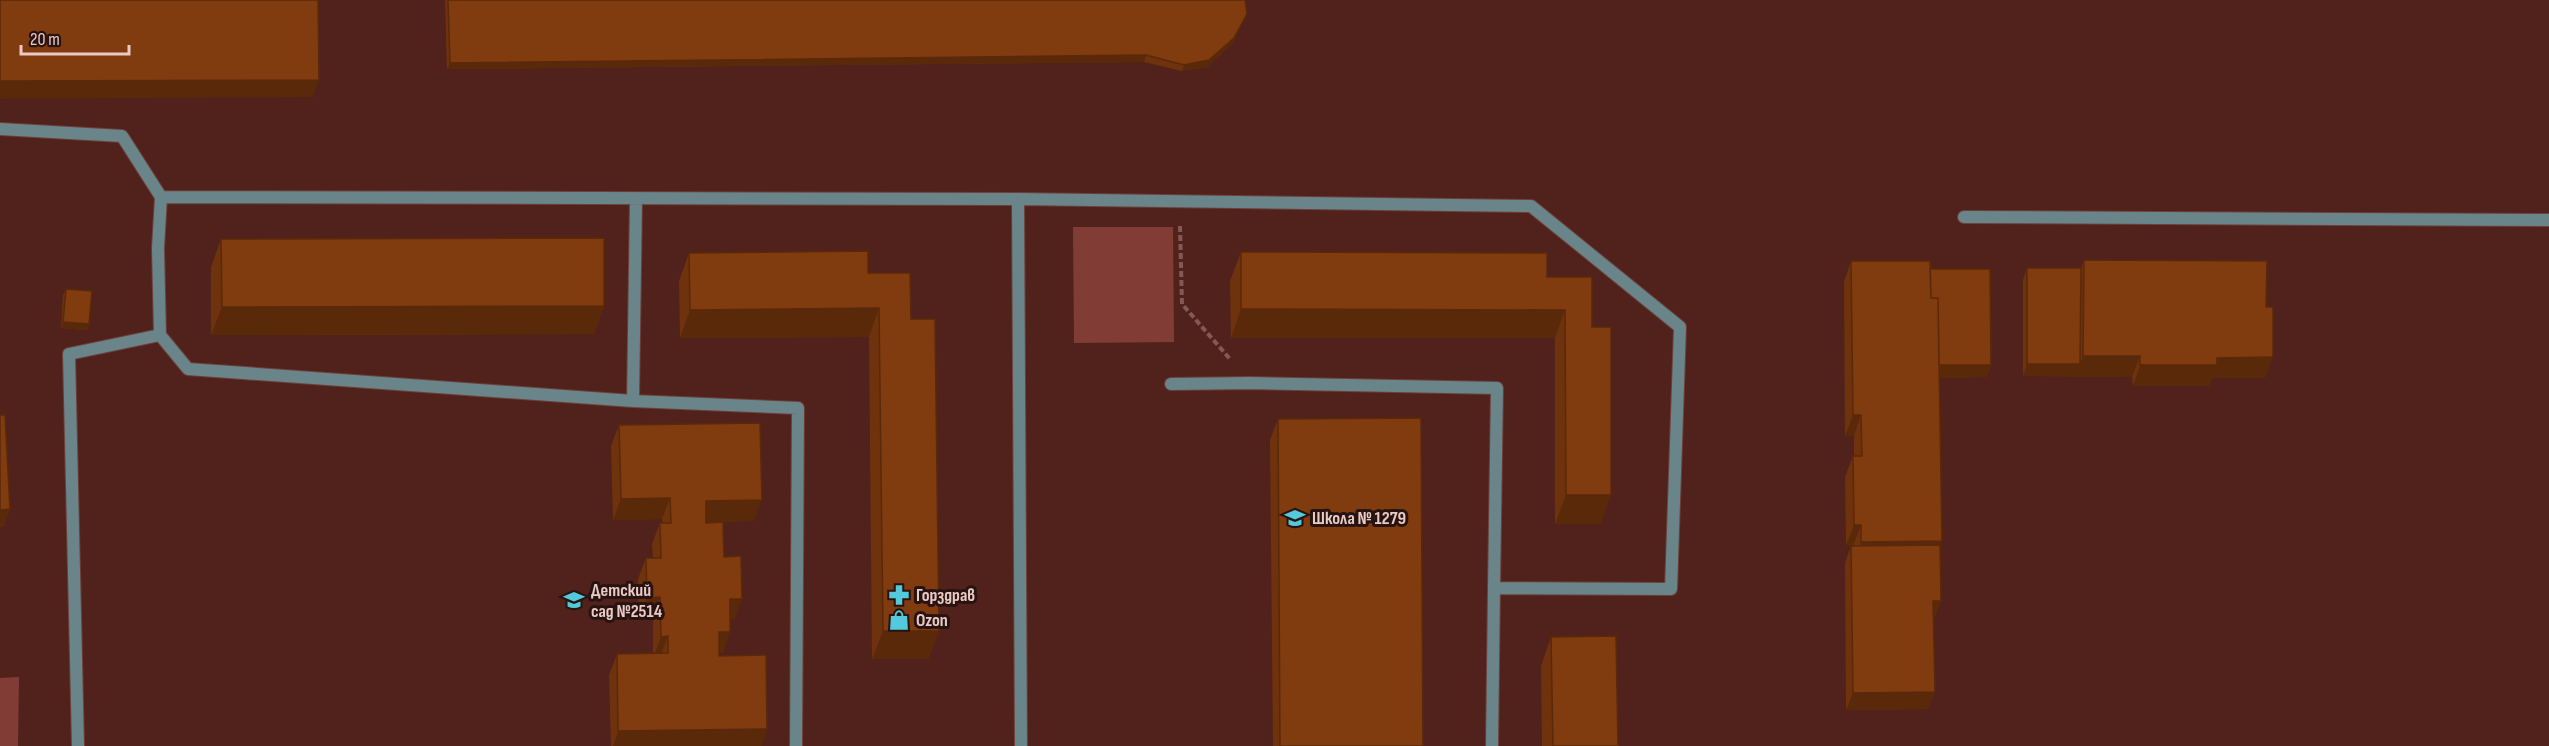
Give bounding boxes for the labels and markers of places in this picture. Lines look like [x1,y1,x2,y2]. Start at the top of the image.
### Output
school or university icon: Школа № 1279 [1283,506,1307,530]
place label: Школа № 1279 [1312,508,1406,529]
place label: Детский сад №2514 [591,580,663,622]
pharmacy icon: Горздрав [887,583,911,607]
place label: Горздрав [916,585,975,606]
school or university icon: Детский сад №2514 [562,588,586,612]
shop icon: Ozon [887,608,911,632]
place label: Ozon [916,610,948,631]

